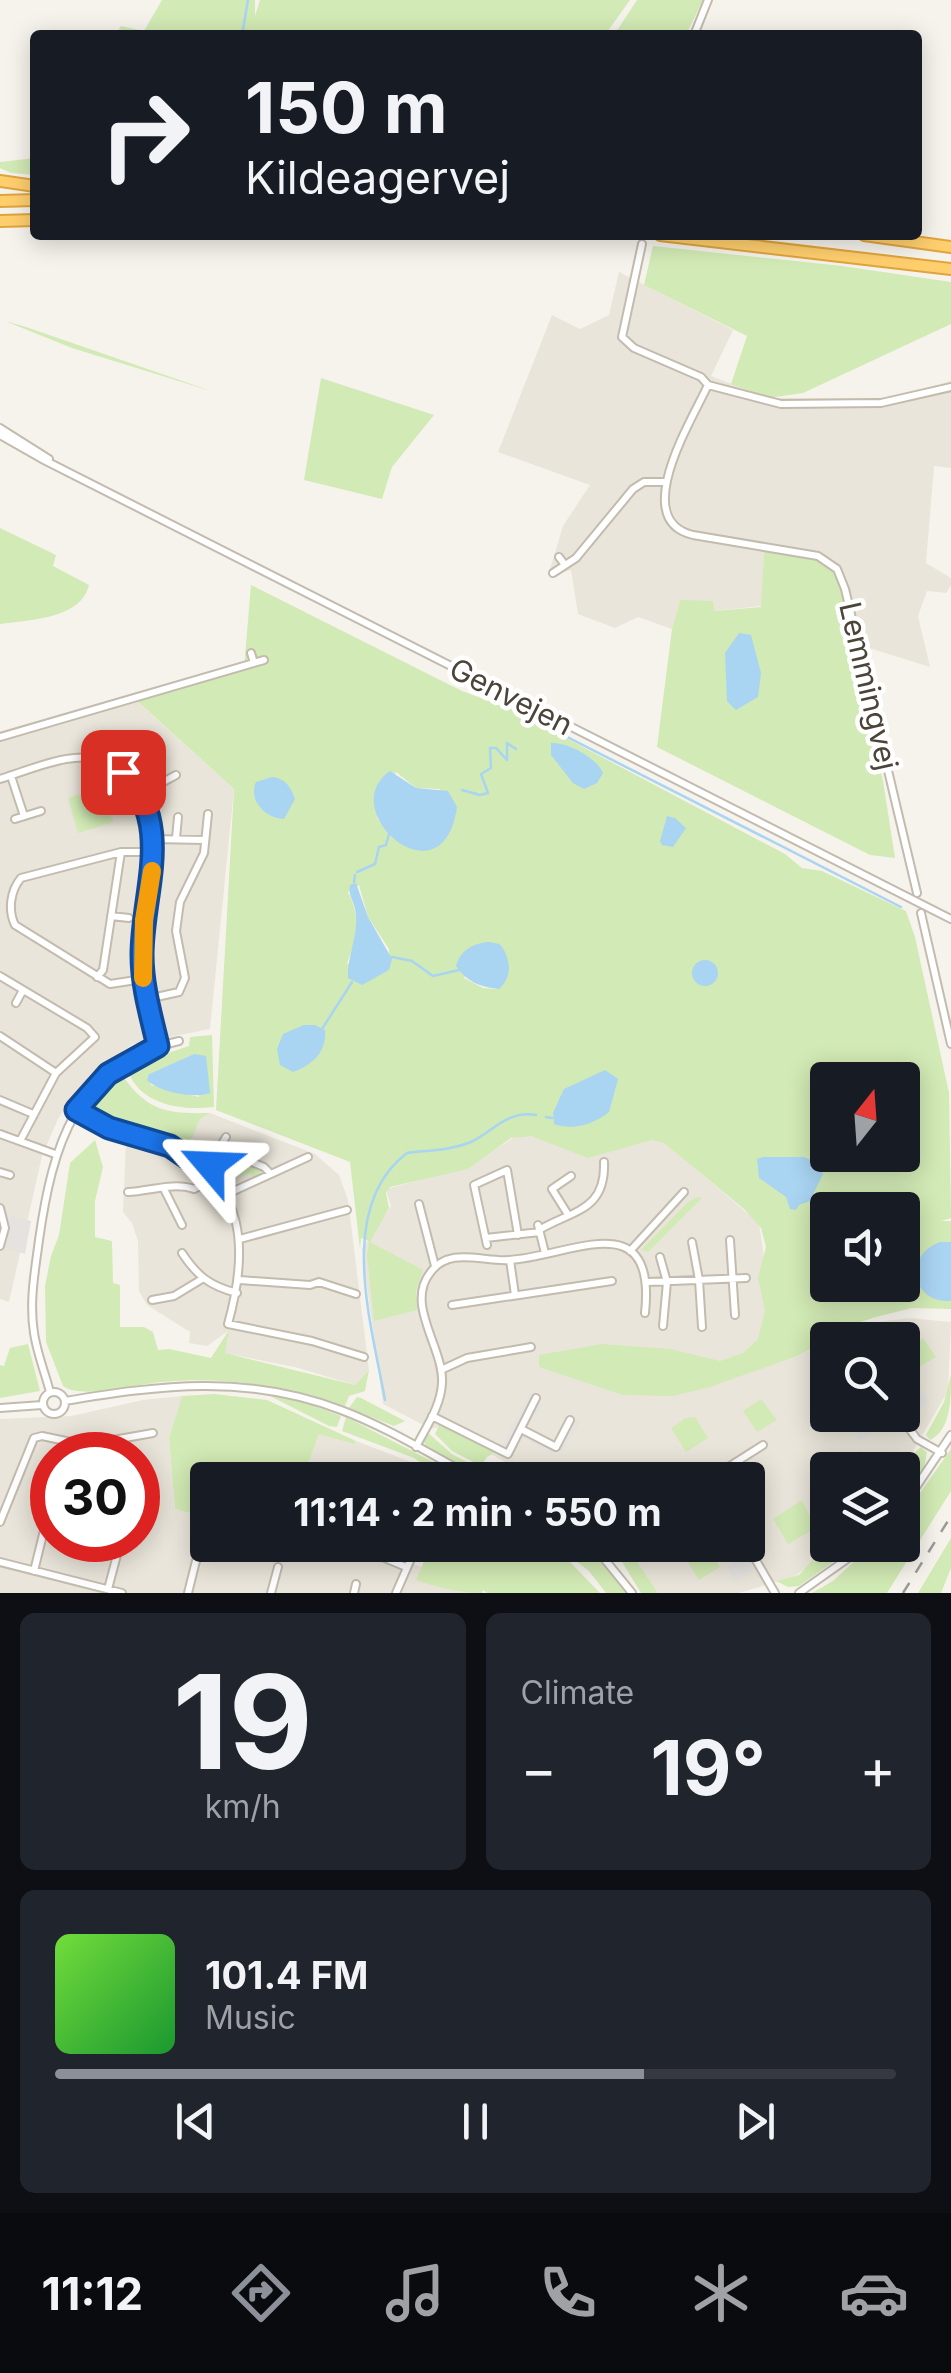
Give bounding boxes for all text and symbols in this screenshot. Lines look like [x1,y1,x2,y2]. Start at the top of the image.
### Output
text: 150 m [245,65,448,150]
icon: right [80,70,210,200]
text: Kildeagervej [245,150,510,205]
street label: Lemmingvej [832,598,906,773]
street label: Genvejen [444,650,579,742]
pin [81,730,166,815]
icon: arrive [96,745,151,800]
north arrow [810,1062,920,1172]
map controls [810,1062,920,1562]
position arrow [158,1113,262,1217]
button: sound [810,1192,920,1302]
button: search [810,1322,920,1432]
speed limit sign: 30 [30,1432,160,1562]
button: layers [810,1452,920,1562]
text: 11:14 · 2 min · 550 m [293,1489,662,1535]
text: 19 [173,1643,313,1800]
text: Climate [521,1673,634,1712]
text: 19° [650,1722,766,1813]
text: − [521,1736,557,1802]
text: + [860,1736,896,1802]
text: km/h [205,1787,281,1826]
text: 101.4 FM [205,1952,369,1998]
text: Music [205,1998,296,2037]
icon: previous [168,2094,223,2149]
icon: pause [448,2094,503,2149]
icon: next [728,2094,783,2149]
icon: directions [226,2258,296,2328]
icon: music [380,2258,450,2328]
icon: phone [533,2258,603,2328]
icon: climate [686,2258,756,2328]
icon: car [839,2258,909,2328]
text: 11:12 [42,2266,143,2321]

